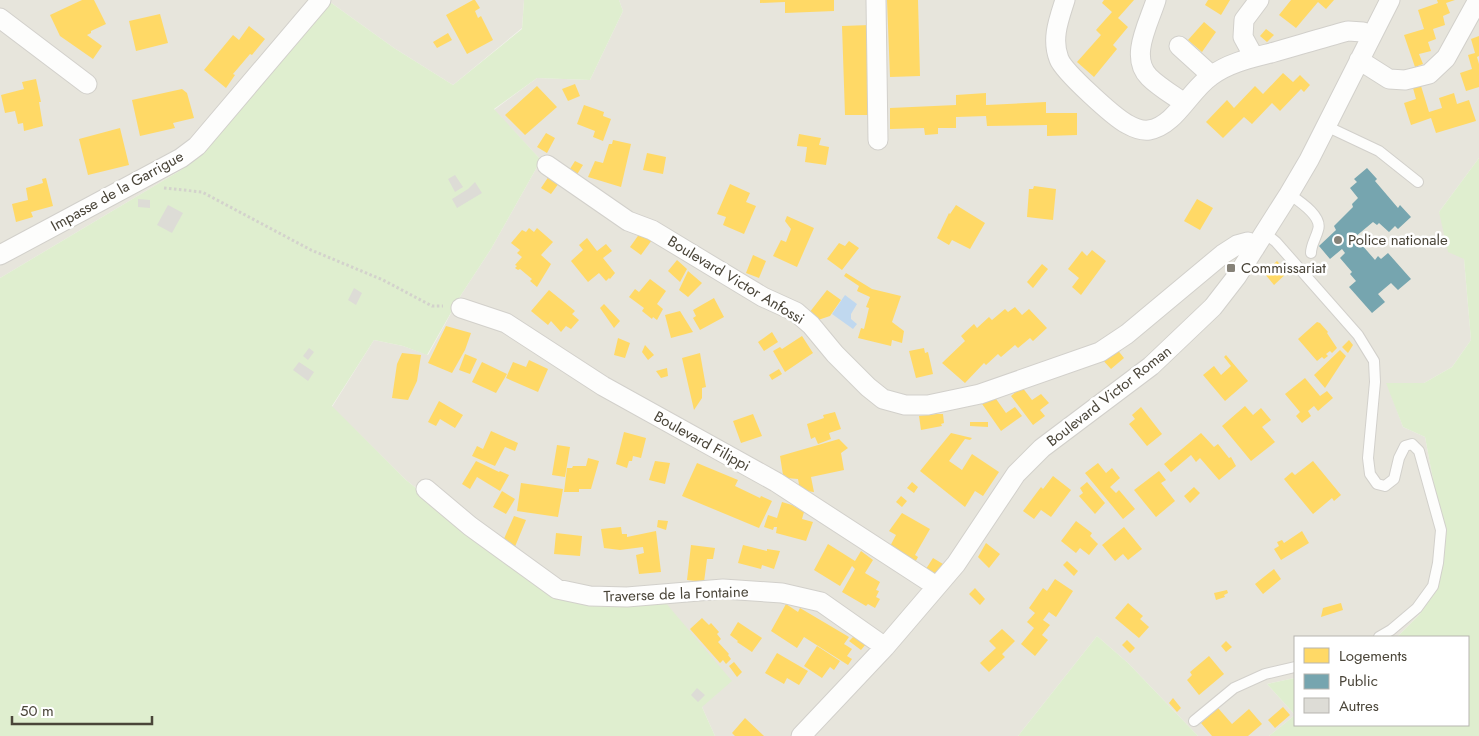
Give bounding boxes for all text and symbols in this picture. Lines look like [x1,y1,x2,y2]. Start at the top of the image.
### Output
street label: Impasse de la Garrigue [47,145,188,237]
place label: Police nationale [1348,229,1448,251]
street label: Boulevard Victor Anfossi [663,230,809,330]
marker: Police nationale [1332,234,1344,246]
place label: Commissariat [1241,257,1326,279]
marker: Commissariat [1225,262,1237,274]
street label: Boulevard Victor Roman [1042,340,1176,452]
street label: Boulevard Filippi [650,405,754,477]
street label: Traverse de la Fontaine [603,580,749,608]
legend [1294,636,1469,726]
text: Logements [1339,645,1407,667]
text: Public [1339,670,1378,692]
scale bar [12,694,152,726]
text: Autres [1339,695,1379,717]
text: 50 m [20,700,54,722]

